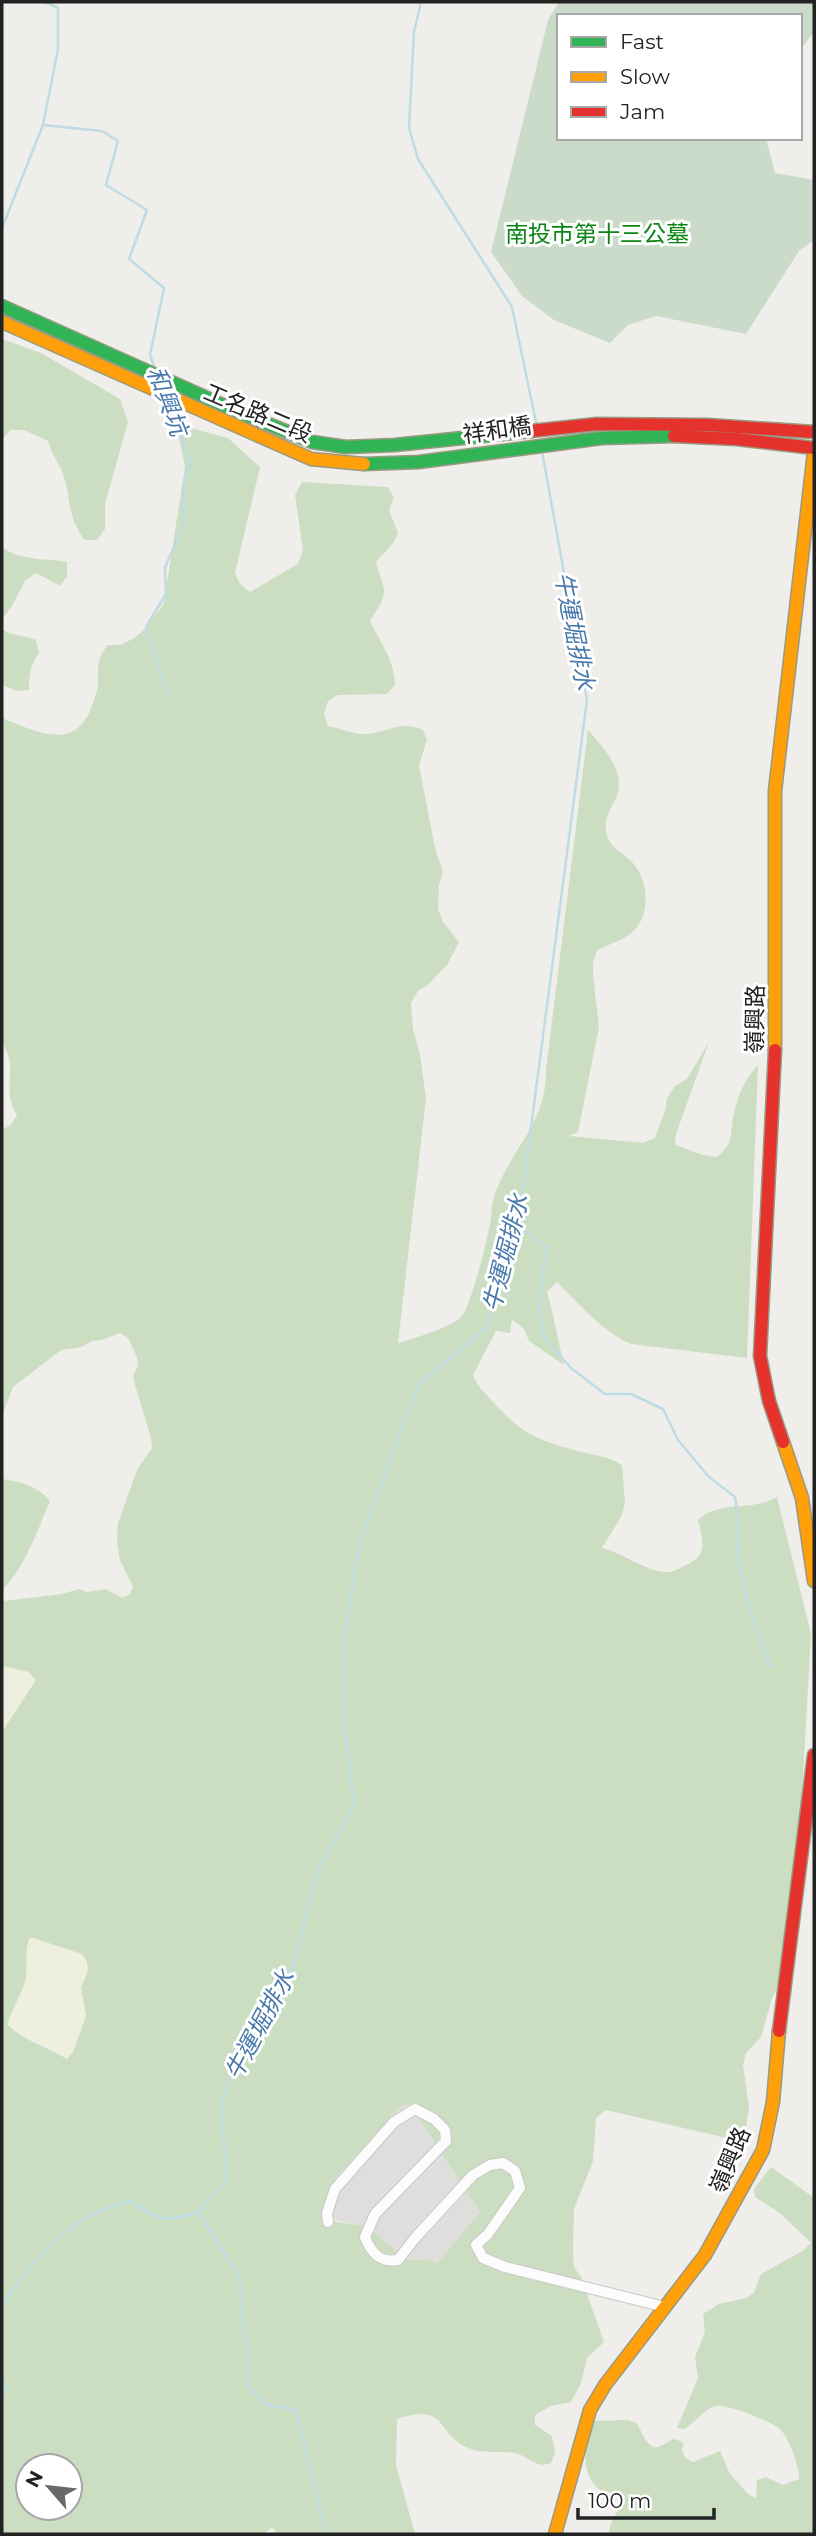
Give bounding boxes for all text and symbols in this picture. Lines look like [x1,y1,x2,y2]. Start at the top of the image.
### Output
legend [557,14,802,140]
text: Fast [620,29,664,54]
text: Slow [620,64,670,89]
text: Jam [619,99,665,124]
park label: 南投市第十三公墓 [505,220,689,248]
water label: 和興坑 [141,362,195,442]
street label: 工名路二段 [200,378,316,448]
street label: 祥和橋 [461,411,533,449]
water label: 牛運堀排水 [549,569,600,694]
street label: 嶺興路 [740,984,770,1054]
water label: 牛運堀排水 [477,1190,534,1315]
water label: 牛運堀排水 [219,1964,301,2085]
street label: 嶺興路 [704,2123,756,2197]
north arrow [14,2452,84,2522]
text: N [21,2467,48,2491]
scale bar [578,2476,714,2520]
text: 100 m [588,2488,651,2513]

